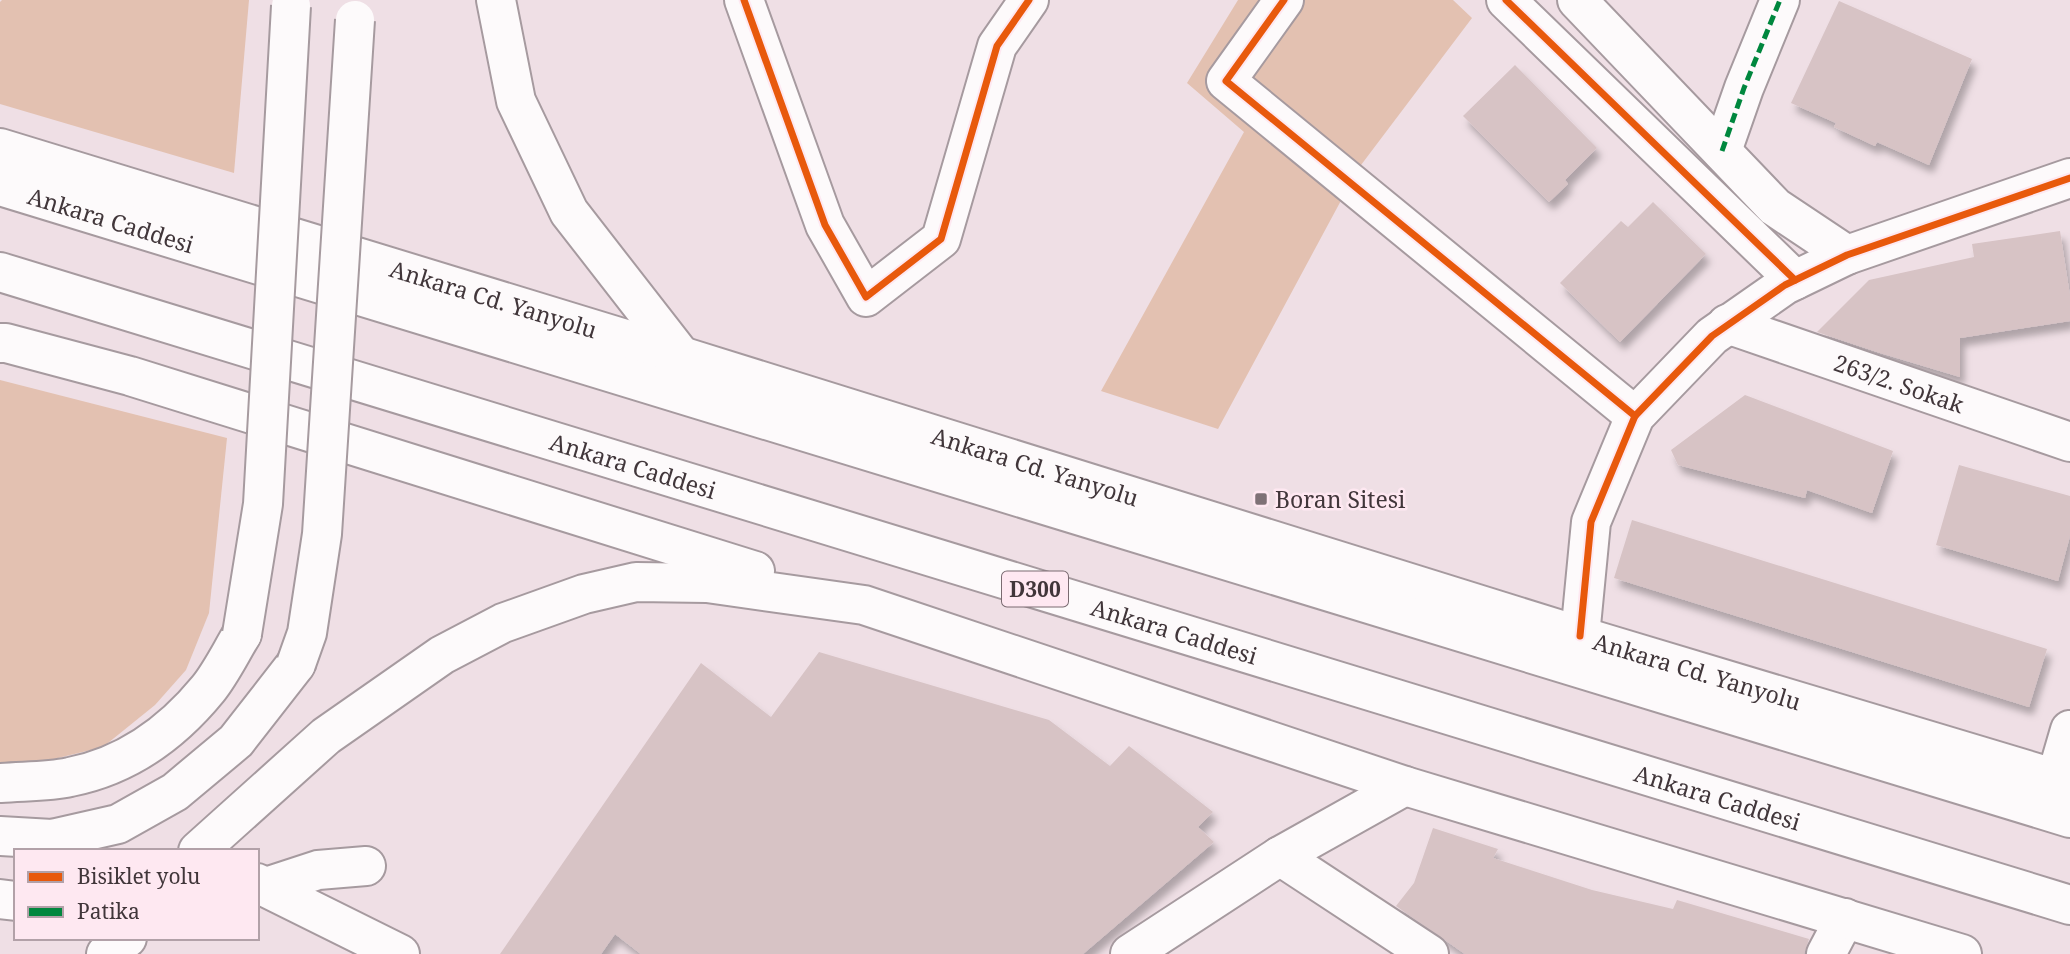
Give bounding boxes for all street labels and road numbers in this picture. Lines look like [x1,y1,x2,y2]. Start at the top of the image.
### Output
street label: Ankara Caddesi [24,179,199,260]
street label: Ankara Cd. Yanyolu [386,252,601,346]
street label: 263/2. Sokak [1830,346,1969,421]
street label: Ankara Cd. Yanyolu [928,419,1143,514]
street label: Ankara Caddesi [546,425,721,506]
road number: D300 [1002,572,1068,606]
street label: Ankara Caddesi [1087,591,1262,672]
street label: Ankara Cd. Yanyolu [1590,625,1805,718]
street label: Ankara Caddesi [1630,757,1805,838]

